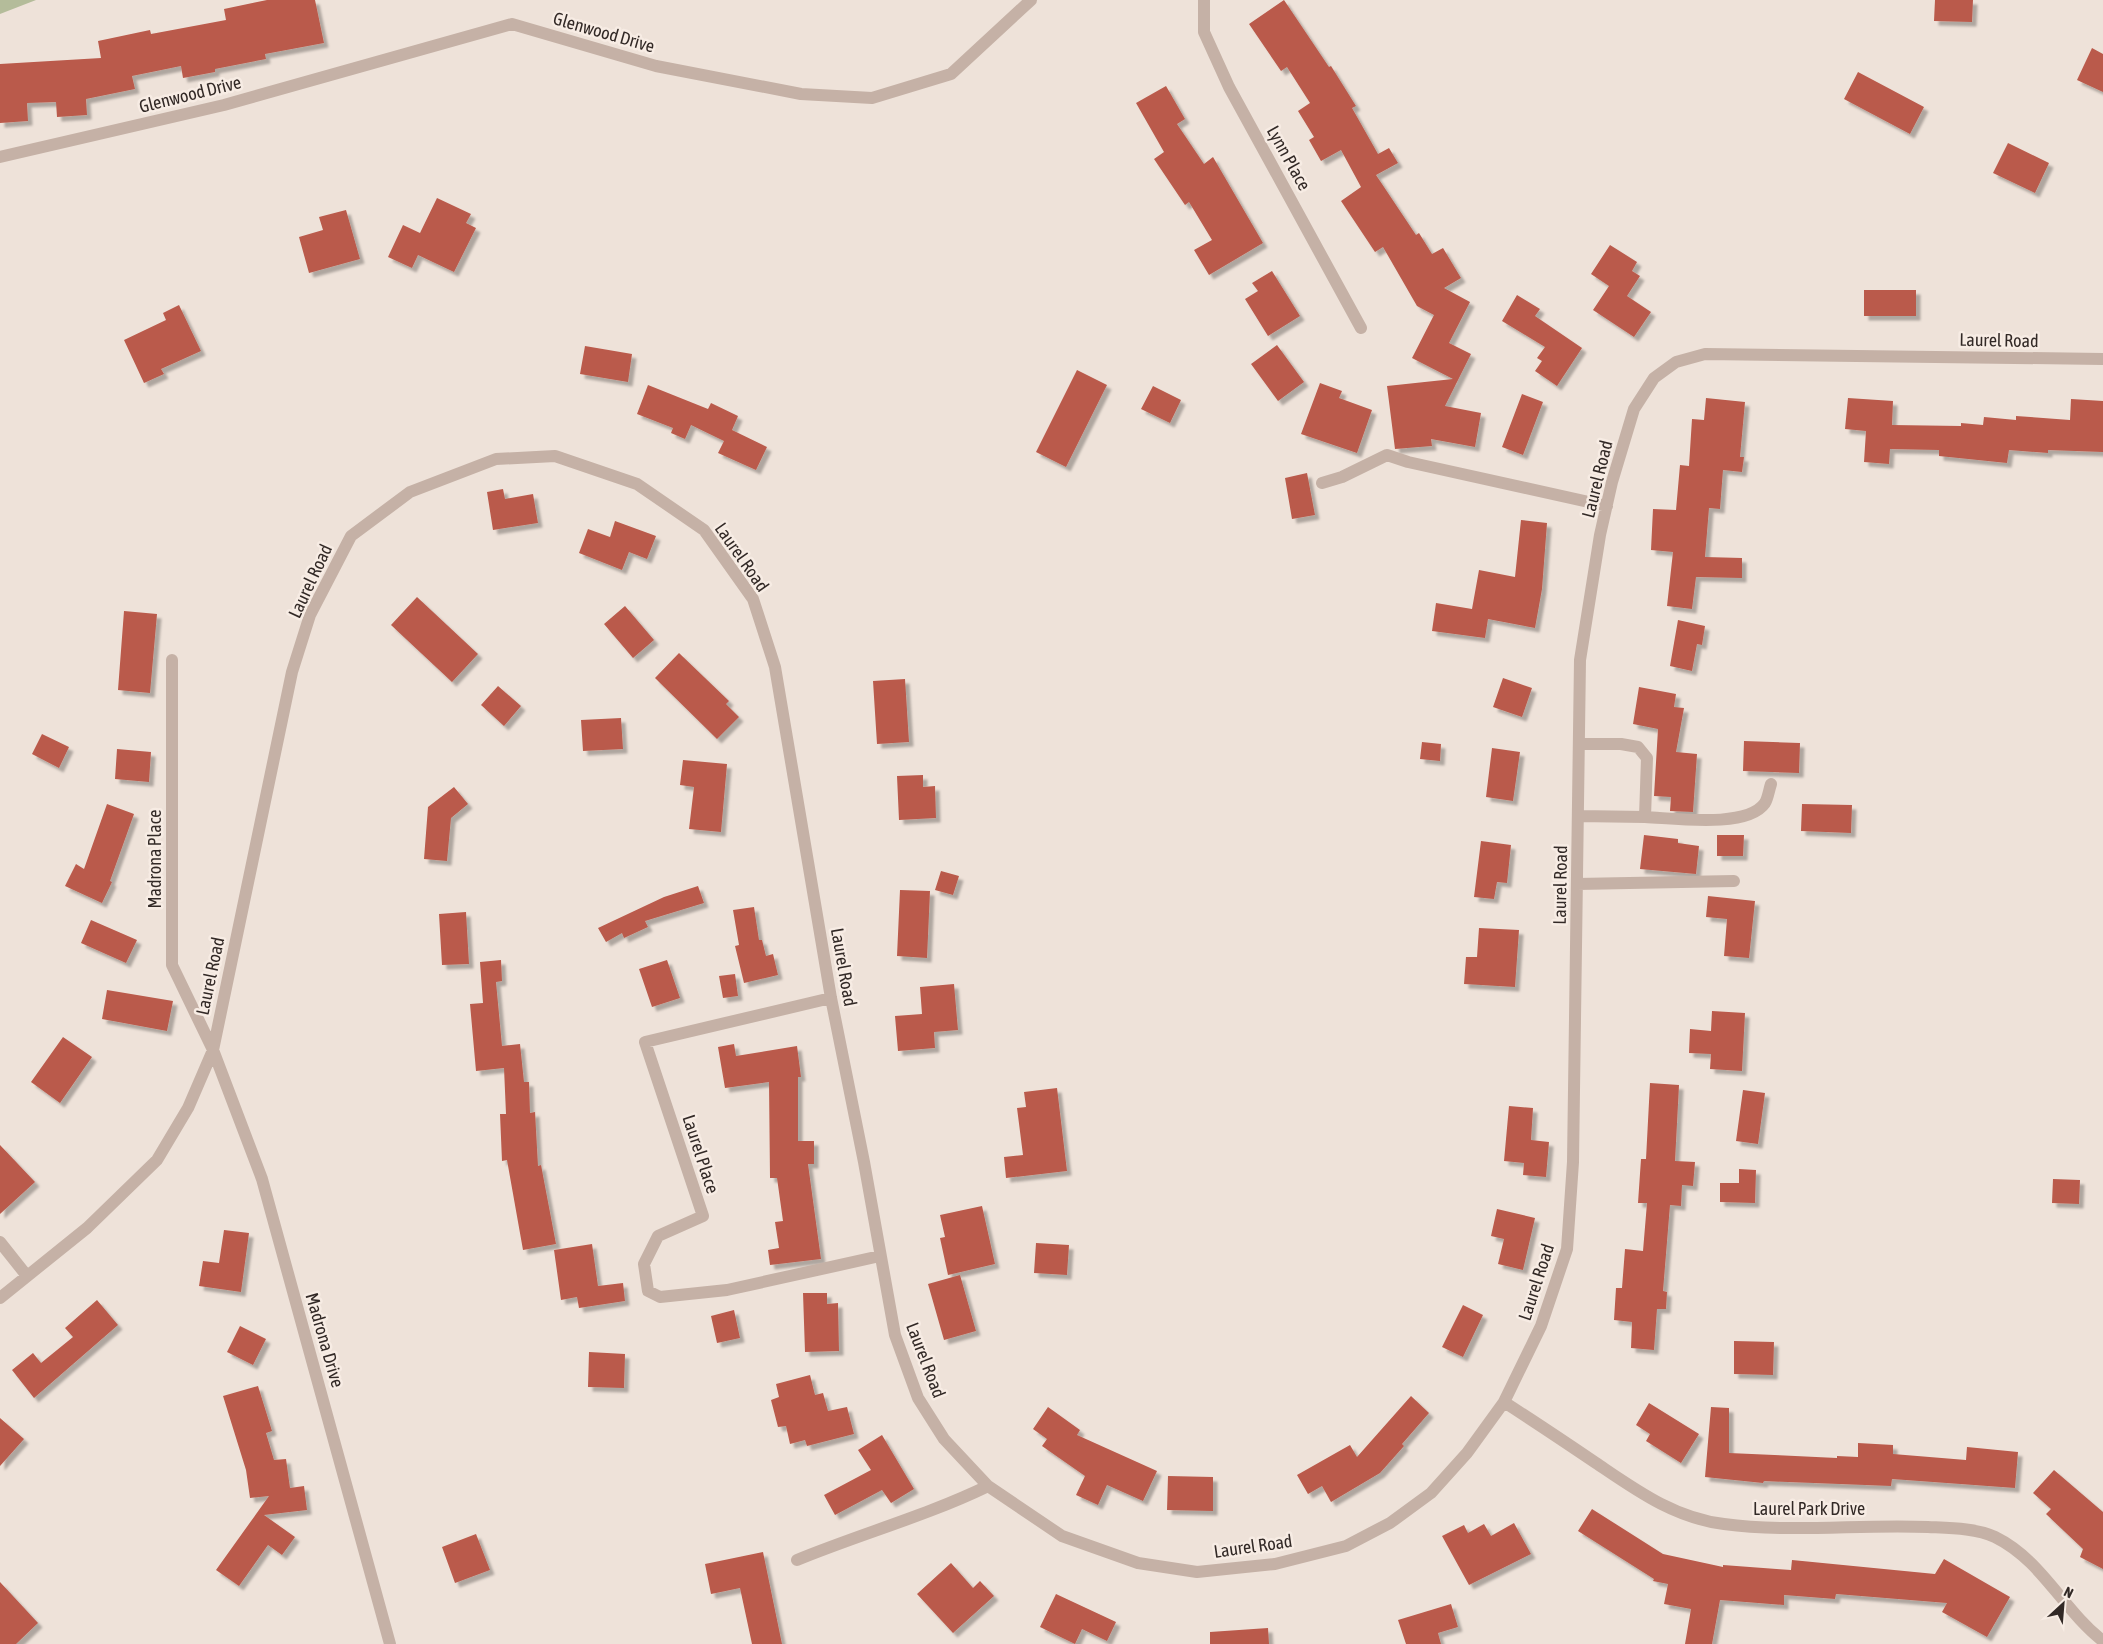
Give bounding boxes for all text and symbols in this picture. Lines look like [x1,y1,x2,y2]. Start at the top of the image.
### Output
street label: Glenwood Drive [551,8,657,56]
street label: Glenwood Drive [137,71,243,117]
street label: Lynn Place [1263,122,1315,194]
street label: Laurel Road [1959,329,2039,351]
street label: Laurel Road [1577,438,1617,520]
street label: Laurel Road [711,519,773,595]
street label: Laurel Road [284,541,336,621]
street label: Madrona Place [144,809,165,909]
street label: Laurel Road [1549,845,1571,925]
street label: Laurel Road [827,926,861,1008]
street label: Laurel Road [192,935,228,1017]
street label: Laurel Place [678,1112,724,1196]
street label: Laurel Road [1514,1241,1558,1323]
street label: Madrona Drive [302,1290,348,1390]
street label: Laurel Road [902,1319,950,1401]
street label: Laurel Park Drive [1753,1498,1865,1519]
street label: Laurel Road [1212,1530,1294,1562]
north arrow [2038,1579,2088,1629]
text: N [2061,1583,2076,1601]

